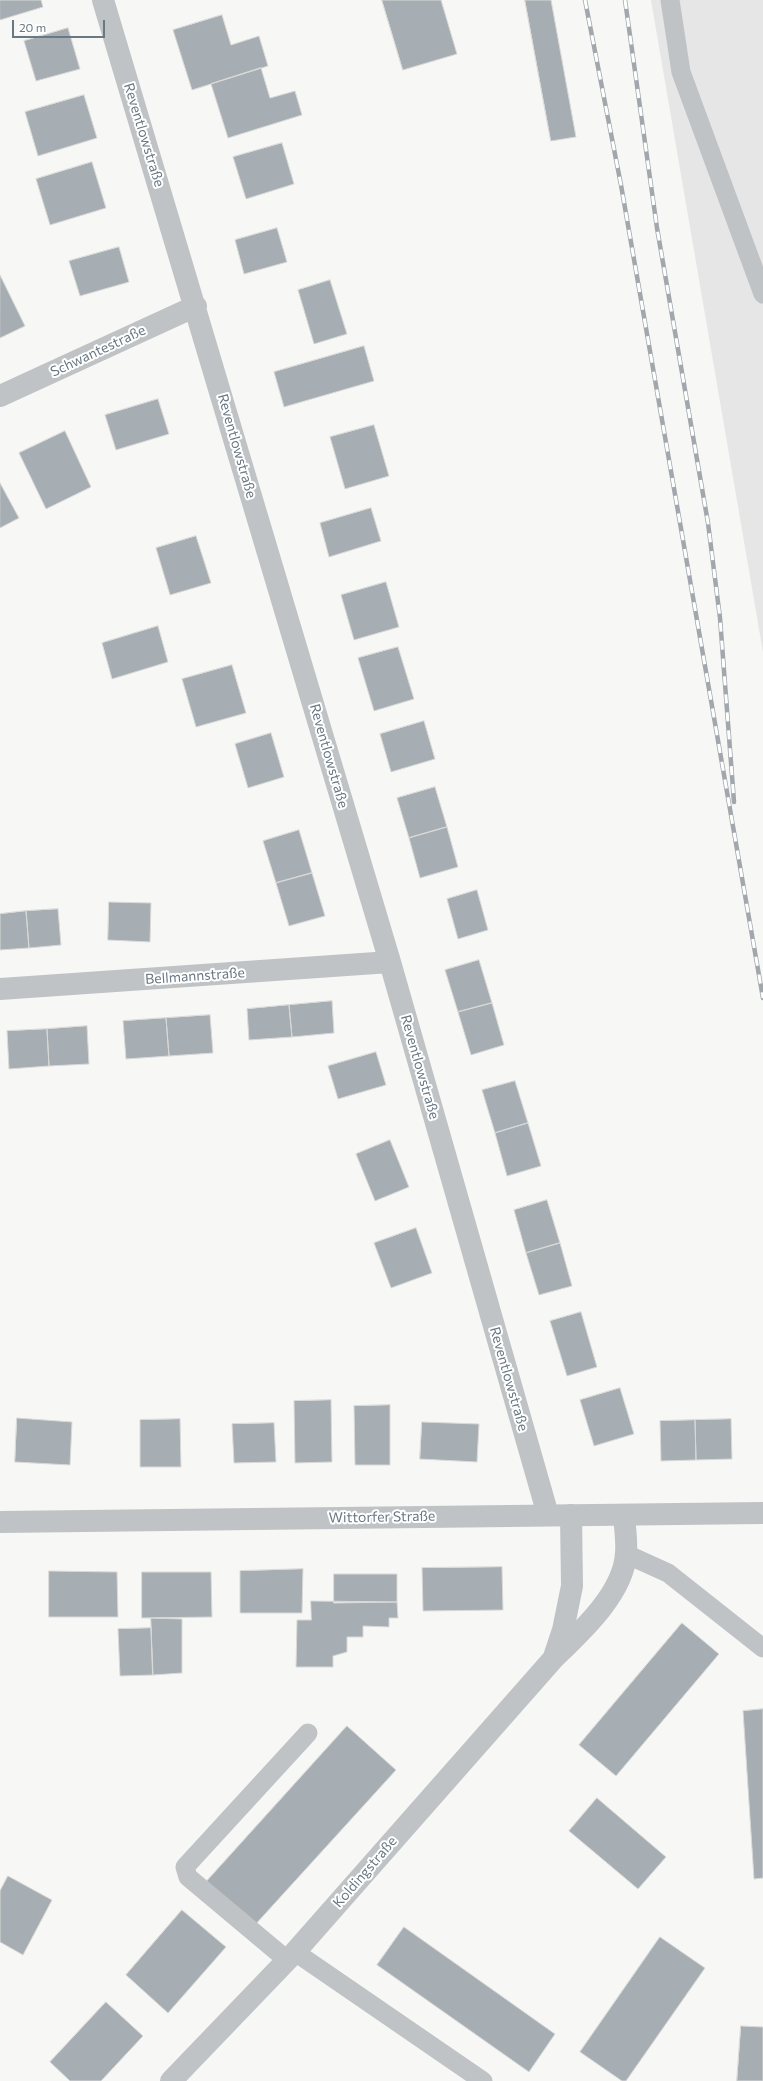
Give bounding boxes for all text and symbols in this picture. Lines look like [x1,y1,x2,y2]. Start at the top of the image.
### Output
scale bar [14,12,107,38]
text: 20 m [19,20,46,34]
street label: Reventlowstraße [120,81,168,189]
street label: Schwantestraße [48,322,148,380]
street label: Reventlowstraße [214,392,260,500]
street label: Reventlowstraße [306,702,352,810]
street label: Bellmannstraße [145,964,245,988]
street label: Reventlowstraße [397,1013,443,1121]
street label: Reventlowstraße [486,1325,532,1433]
street label: Wittorfer Straße [329,1508,435,1526]
street label: Koldingstraße [330,1833,400,1911]

